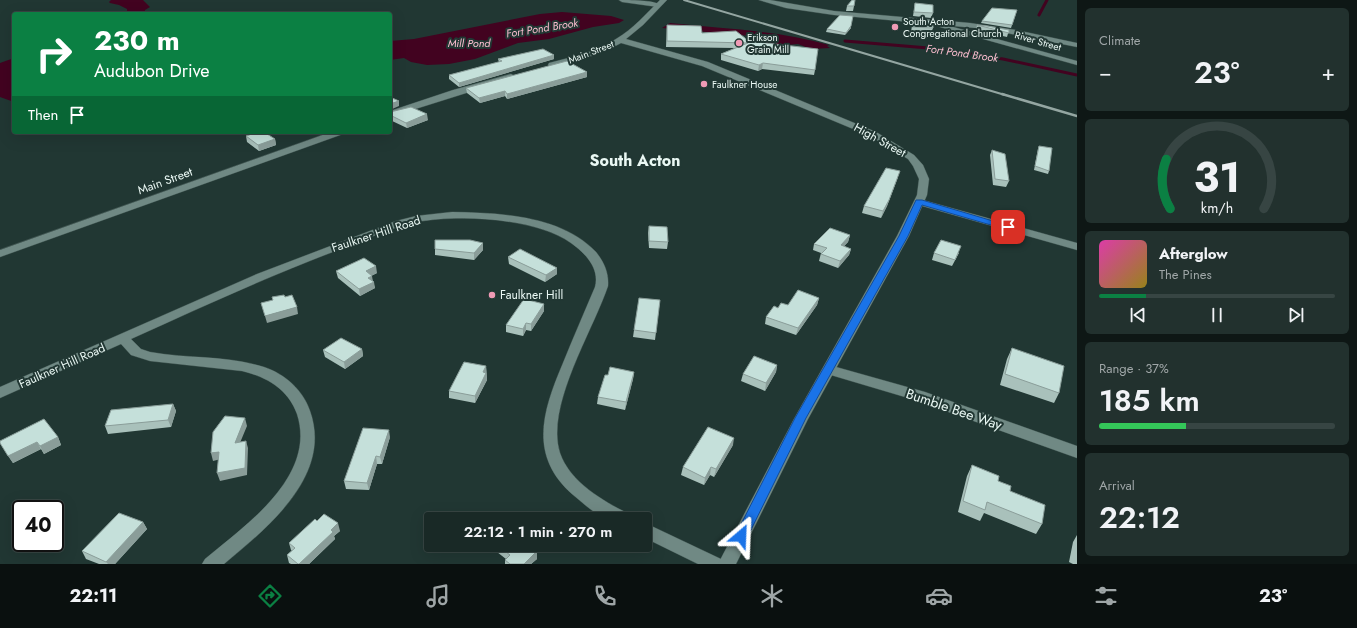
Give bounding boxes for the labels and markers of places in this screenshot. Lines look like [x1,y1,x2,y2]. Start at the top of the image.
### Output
place label: South Acton Congregational Church [903,14,1002,41]
marker: South Acton Congregational Church [890,22,900,32]
place label: Erikson Grain Mill [747,30,789,57]
marker: Erikson Grain Mill [734,38,744,48]
place label: Faulkner House [712,77,777,92]
marker: Faulkner House [699,79,709,89]
pin [991,210,1025,244]
place label: Faulkner Hill [500,286,563,304]
marker: Faulkner Hill [487,290,497,300]

